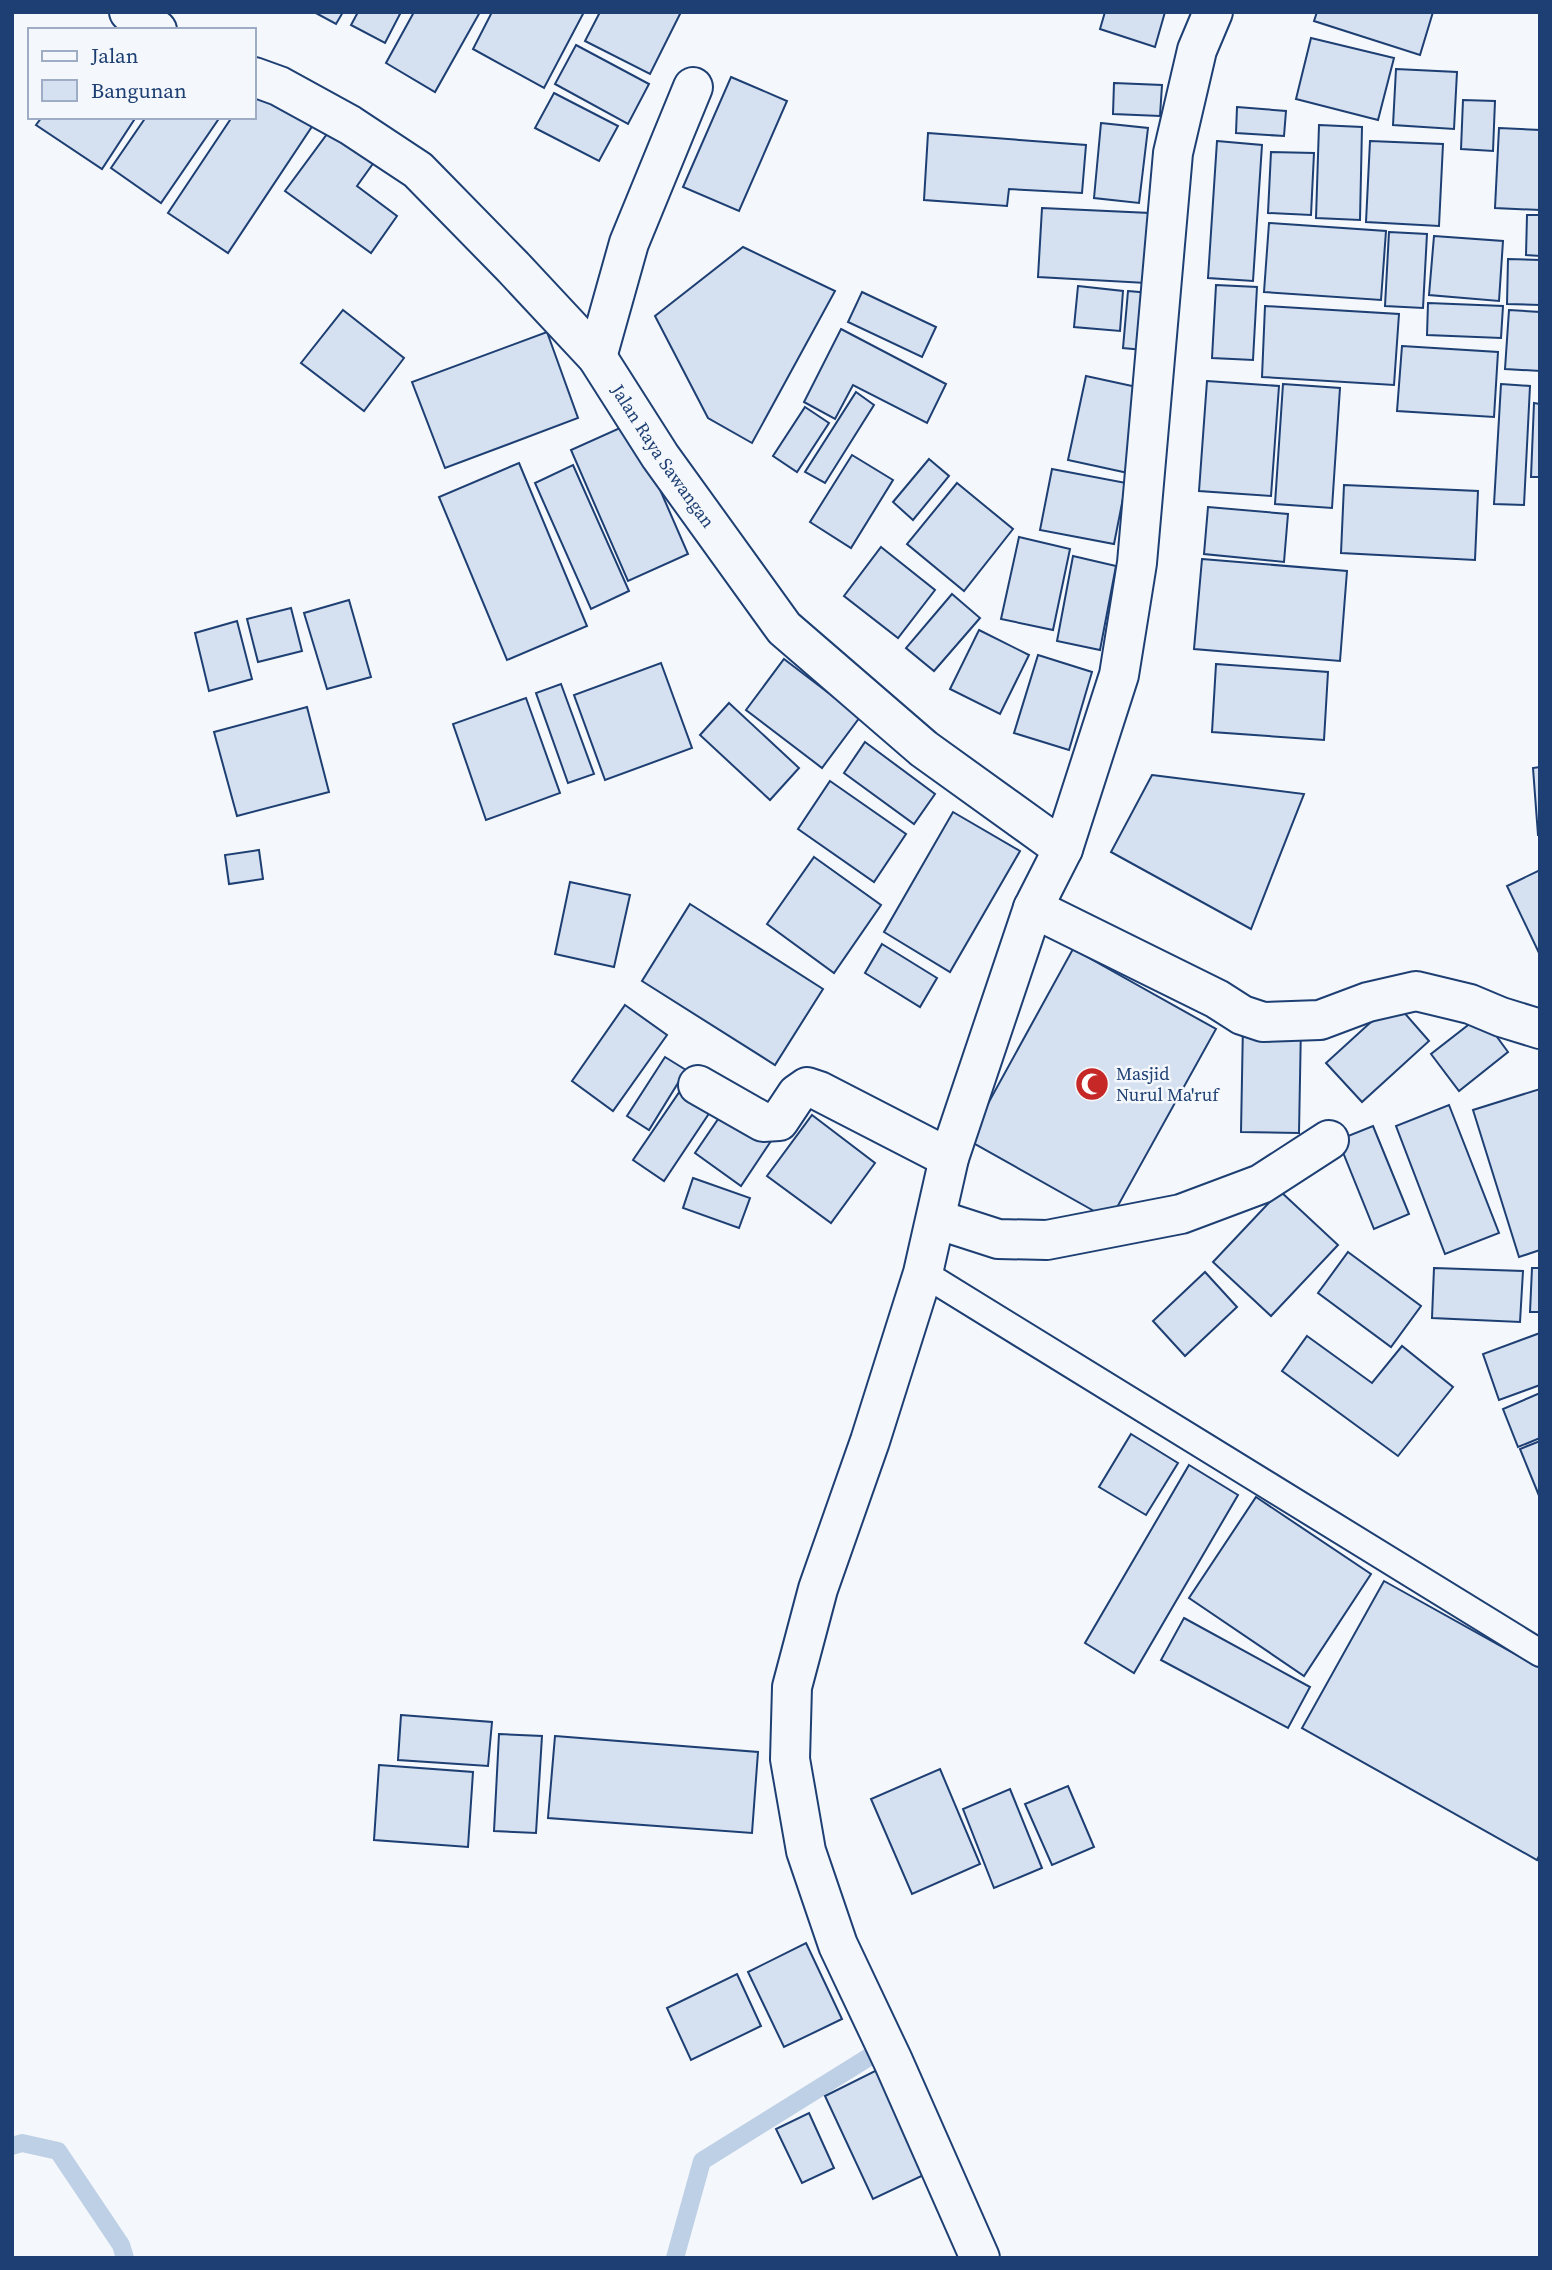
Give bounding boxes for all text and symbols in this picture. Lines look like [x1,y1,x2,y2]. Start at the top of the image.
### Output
legend [28,28,256,119]
text: Jalan [90,41,139,70]
text: Bangunan [91,76,187,105]
street label: Jalan Raya Sawangan [605,379,721,533]
place label: Masjid Nurul Ma'ruf [1116,1061,1220,1107]
mosque icon: Masjid Nurul Ma'ruf [1073,1065,1111,1103]

